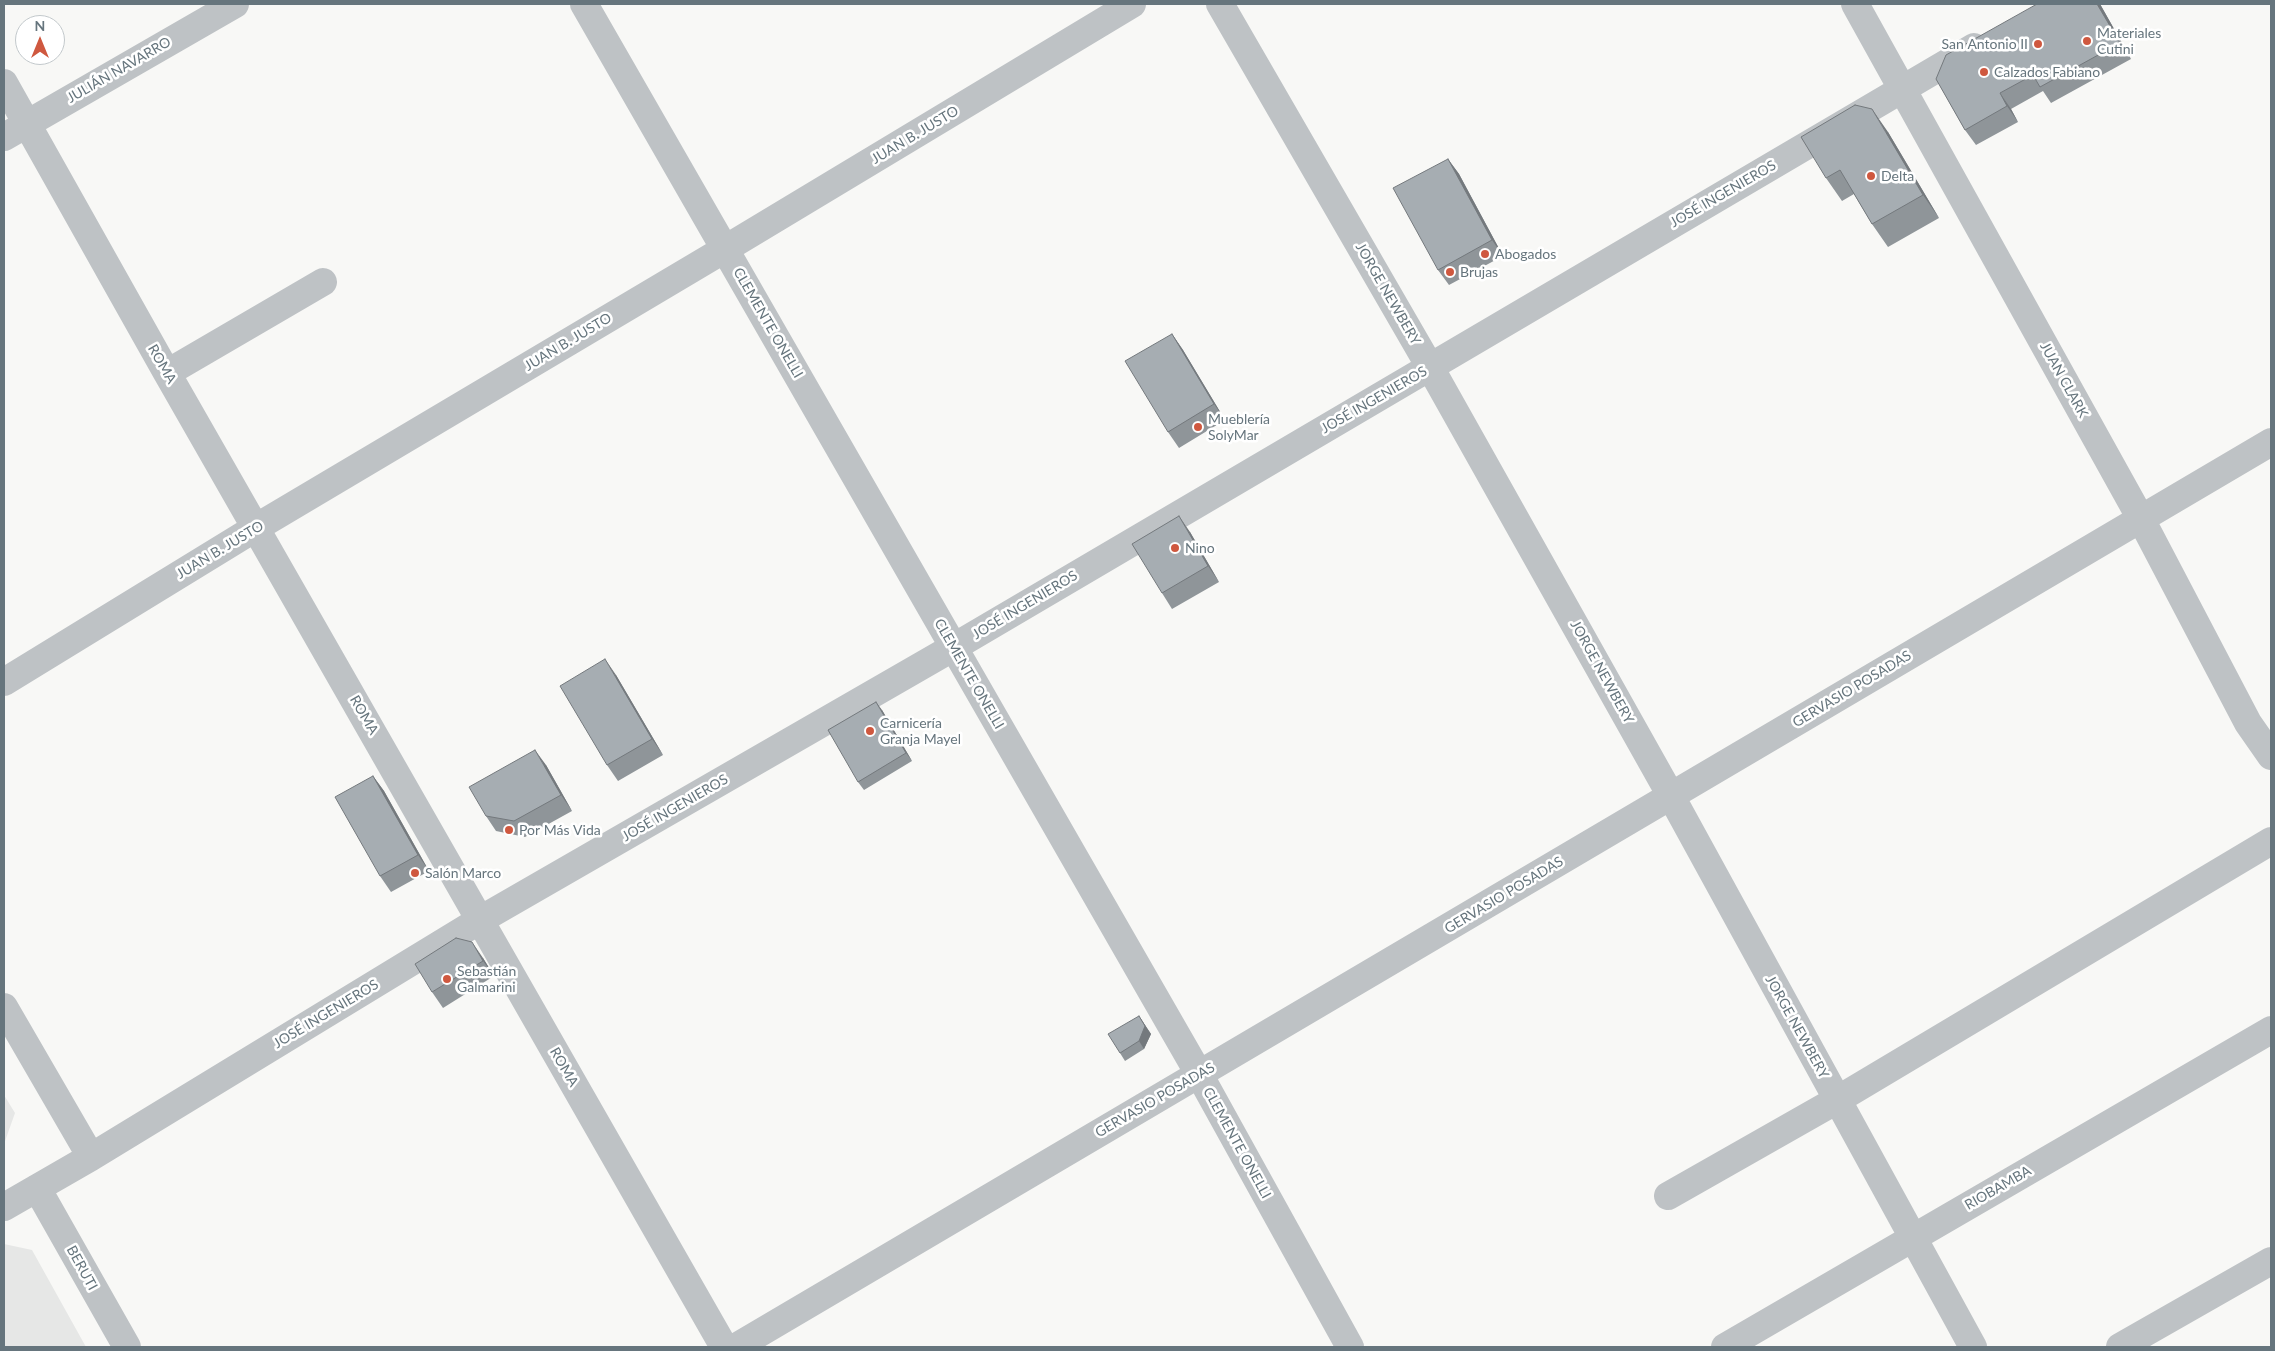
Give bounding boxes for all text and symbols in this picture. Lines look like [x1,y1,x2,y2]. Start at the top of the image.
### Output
north arrow [15,15,65,65]
text: N [35,17,45,34]
place label: Materiales Cutini [2097,25,2161,58]
street label: JULIÁN NAVARRO [64,33,174,107]
marker: Materiales Cutini [2081,35,2093,47]
place label: San Antonio II [1942,36,2028,52]
marker: San Antonio II [2032,38,2044,50]
place label: Calzados Fabiano [1994,64,2100,80]
marker: Calzados Fabiano [1978,66,1990,78]
street label: JUAN B. JUSTO [868,102,962,168]
street label: JOSÉ INGENIEROS [1667,157,1779,231]
place label: Delta [1881,168,1914,184]
marker: Delta [1865,170,1877,182]
street label: JORGE NEWBERY [1352,240,1424,348]
place label: Abogados [1495,246,1556,262]
marker: Abogados [1479,248,1491,260]
place label: Brujas [1460,264,1498,280]
street label: CLEMENTE ONELLI [730,265,806,381]
marker: Brujas [1444,266,1456,278]
street label: JUAN B. JUSTO [521,309,615,375]
street label: JUAN CLARK [2036,339,2092,421]
street label: ROMA [144,341,180,387]
street label: JOSÉ INGENIEROS [1318,363,1430,437]
place label: Mueblería SolyMar [1208,411,1270,444]
marker: Mueblería SolyMar [1192,421,1204,433]
street label: JUAN B. JUSTO [173,517,267,583]
place label: Nino [1185,540,1215,556]
marker: Nino [1169,542,1181,554]
street label: JOSÉ INGENIEROS [969,567,1081,643]
street label: CLEMENTE ONELLI [931,616,1007,732]
street label: JORGE NEWBERY [1567,618,1637,726]
street label: GERVASIO POSADAS [1790,647,1914,731]
street label: ROMA [346,692,382,738]
place label: Carnicería Granja Mayel [880,715,961,748]
marker: Carnicería Granja Mayel [864,725,876,737]
street label: JOSÉ INGENIEROS [619,771,731,845]
place label: Por Más Vida [519,822,601,838]
marker: Por Más Vida [503,824,515,836]
street label: GERVASIO POSADAS [1442,853,1566,937]
place label: Salón Marco [425,865,501,881]
marker: Salón Marco [409,867,421,879]
place label: Sebastián Galmarini [457,963,516,996]
marker: Sebastián Galmarini [441,973,453,985]
street label: JORGE NEWBERY [1762,973,1832,1081]
street label: JOSÉ INGENIEROS [270,976,382,1052]
street label: ROMA [546,1044,582,1090]
street label: GERVASIO POSADAS [1092,1059,1218,1141]
street label: CLEMENTE ONELLI [1199,1084,1275,1202]
street label: RIOBAMBA [1962,1162,2034,1214]
street label: BERUTI [63,1243,101,1293]

